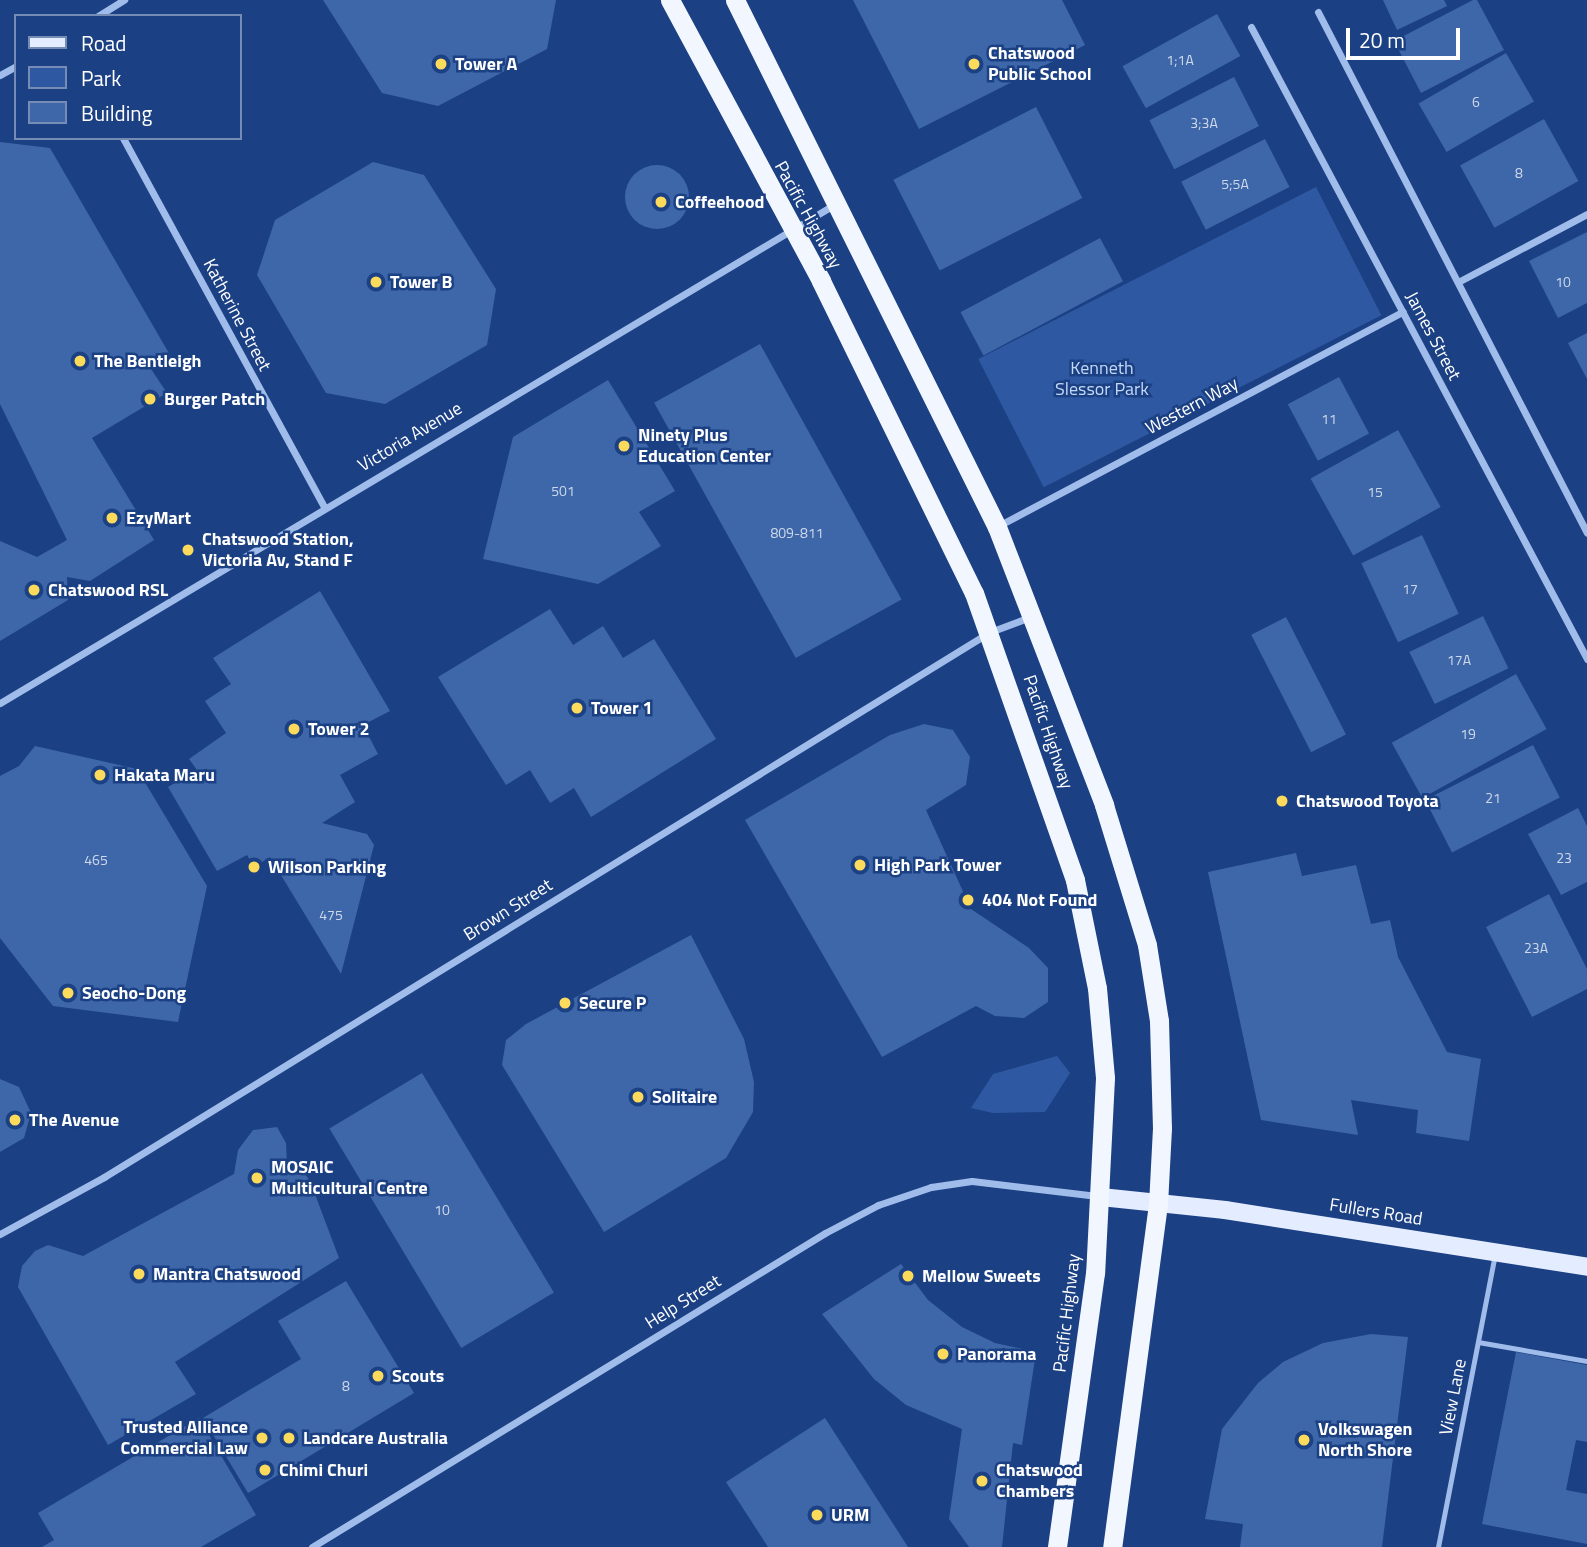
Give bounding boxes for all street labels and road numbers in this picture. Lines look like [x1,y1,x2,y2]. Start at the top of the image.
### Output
street label: Pacific Highway [770,158,846,272]
street label: Katherine Street [198,255,276,375]
street label: James Street [1401,288,1465,384]
street label: Western Way [1142,373,1242,439]
street label: Victoria Avenue [354,397,466,477]
street label: Pacific Highway [1018,672,1078,792]
street label: Brown Street [460,874,556,946]
street label: Fullers Road [1328,1194,1424,1230]
street label: Pacific Highway [1049,1252,1085,1374]
street label: Help Street [641,1270,725,1334]
street label: View Lane [1435,1357,1471,1437]

